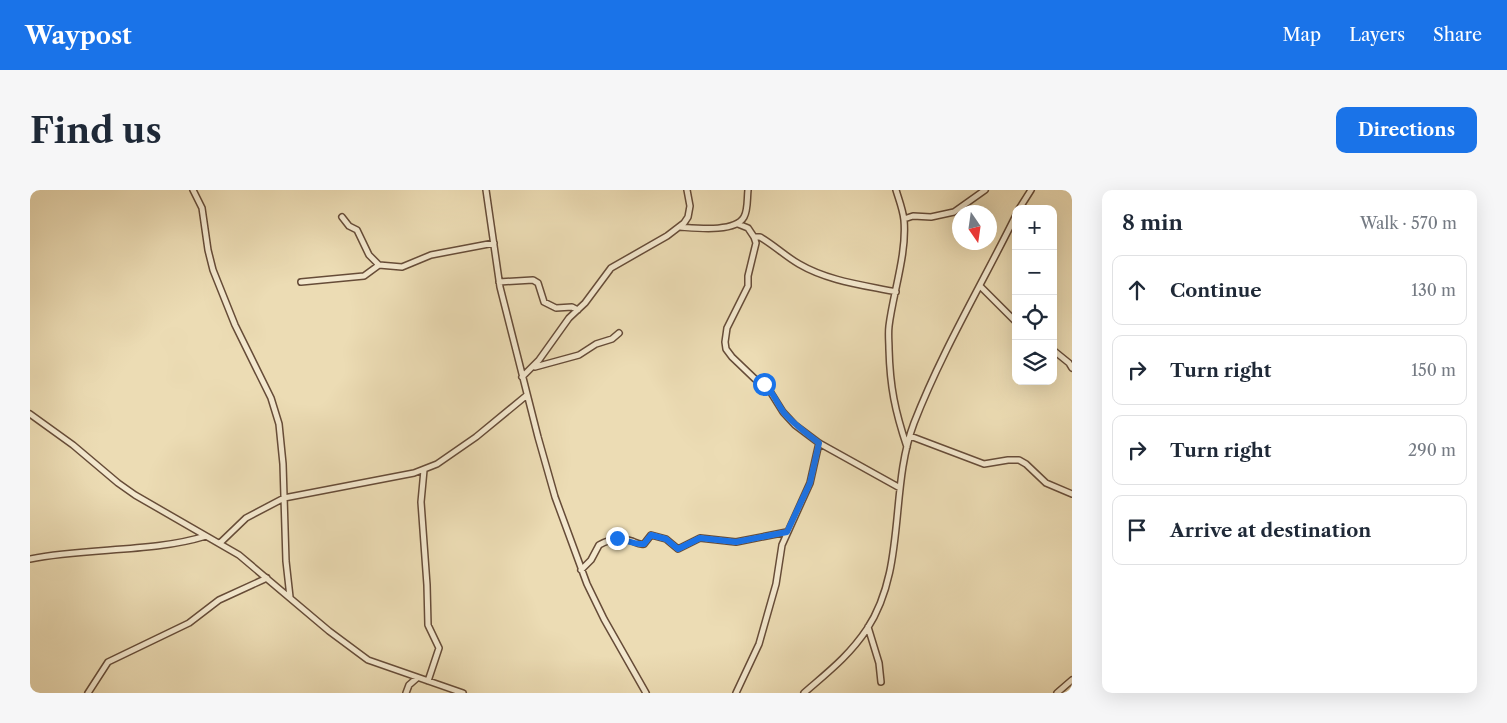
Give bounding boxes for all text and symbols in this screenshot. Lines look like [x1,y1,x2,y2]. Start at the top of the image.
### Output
text: Waypost [25,21,132,50]
text: Map [1283,24,1321,46]
text: Layers [1349,24,1405,46]
text: Share [1433,24,1482,46]
button: Directions [1336,107,1477,153]
text: Find us [30,109,162,152]
north arrow [952,205,997,250]
map controls [1012,205,1057,385]
button: + [1012,205,1057,250]
text: 8 min [1122,210,1183,235]
text: Walk · 570 m [1360,213,1457,233]
button: − [1012,250,1057,295]
icon: ahead [1123,276,1151,304]
text: Continue [1170,279,1262,302]
text: 130 m [1411,280,1456,300]
button: locate [1012,295,1057,340]
button: layers [1012,340,1057,385]
icon: right [1123,356,1151,384]
text: Turn right [1170,359,1271,382]
text: 150 m [1411,360,1456,380]
route start [753,373,776,396]
icon: right [1123,436,1151,464]
text: Turn right [1170,439,1271,462]
text: 290 m [1408,440,1456,460]
icon: arrive [1123,516,1151,544]
text: Arrive at destination [1170,519,1371,542]
route end [606,527,629,550]

